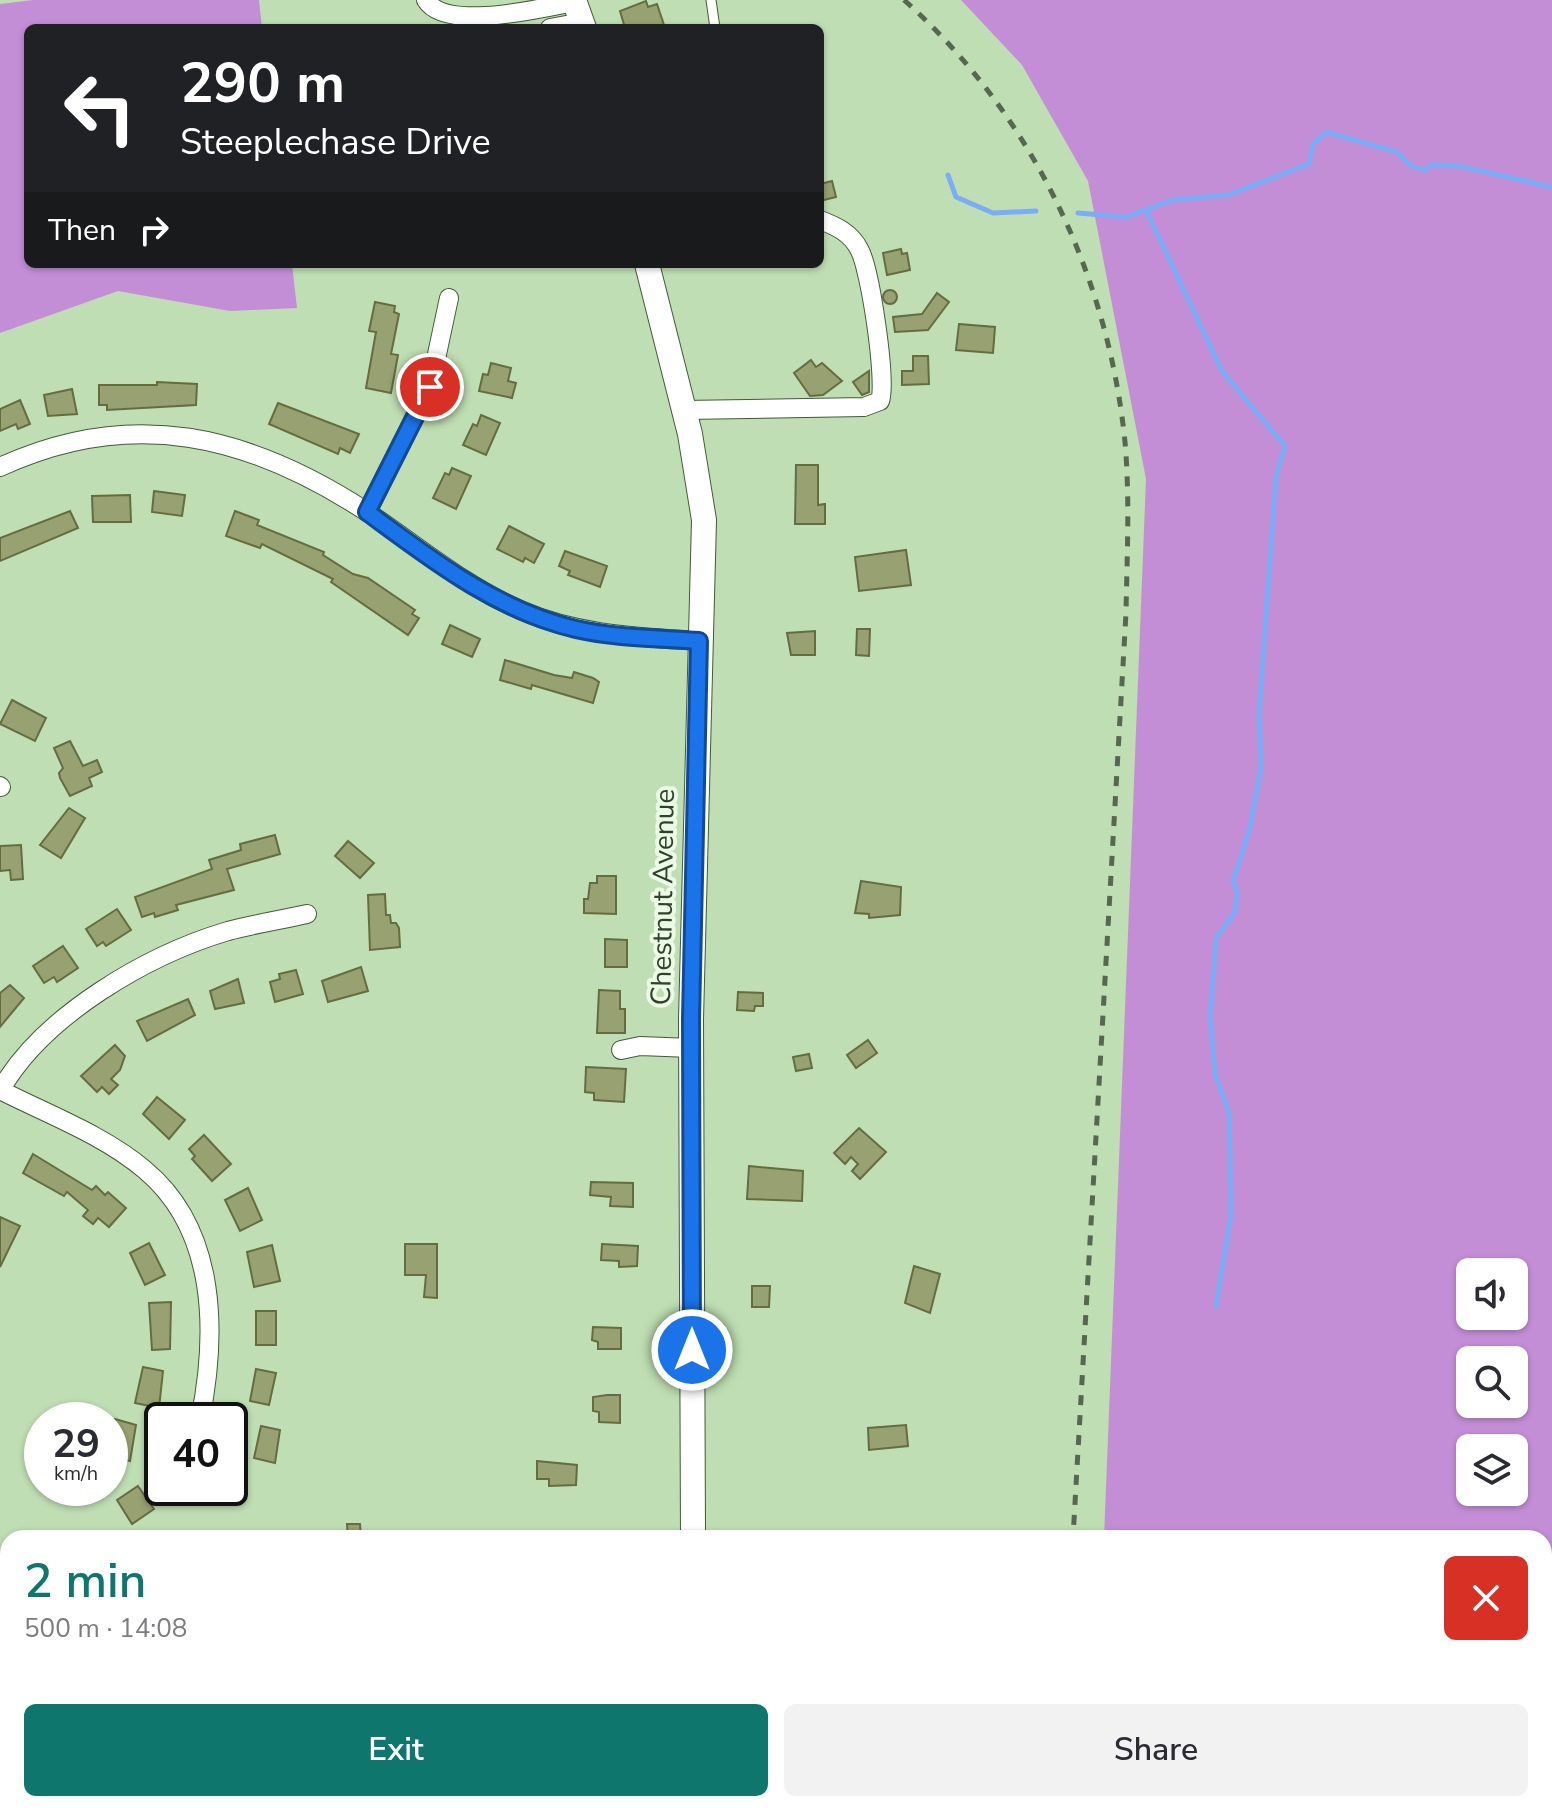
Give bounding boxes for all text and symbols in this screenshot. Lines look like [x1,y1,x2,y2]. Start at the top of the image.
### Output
text: 290 m [180,45,345,122]
icon: left [48,56,152,160]
text: Steeplechase Drive [180,118,491,167]
icon: right [132,208,176,252]
text: Then [48,210,116,251]
pin [396,353,464,421]
icon: arrive [408,365,452,409]
street label: Chestnut Avenue [642,788,684,1006]
map controls [1456,1258,1528,1506]
button: sound [1456,1258,1528,1330]
position arrow [650,1308,734,1392]
button: search [1456,1346,1528,1418]
speed limit sign: 40 [144,1402,248,1506]
text: 29 [52,1417,100,1471]
button: layers [1456,1434,1528,1506]
text: km/h [54,1460,98,1487]
text: 2 min [24,1548,146,1614]
button: close [1444,1556,1528,1640]
text: 500 m · 14:08 [24,1611,187,1646]
button: Exit [24,1704,768,1796]
button: Share [784,1704,1528,1796]

